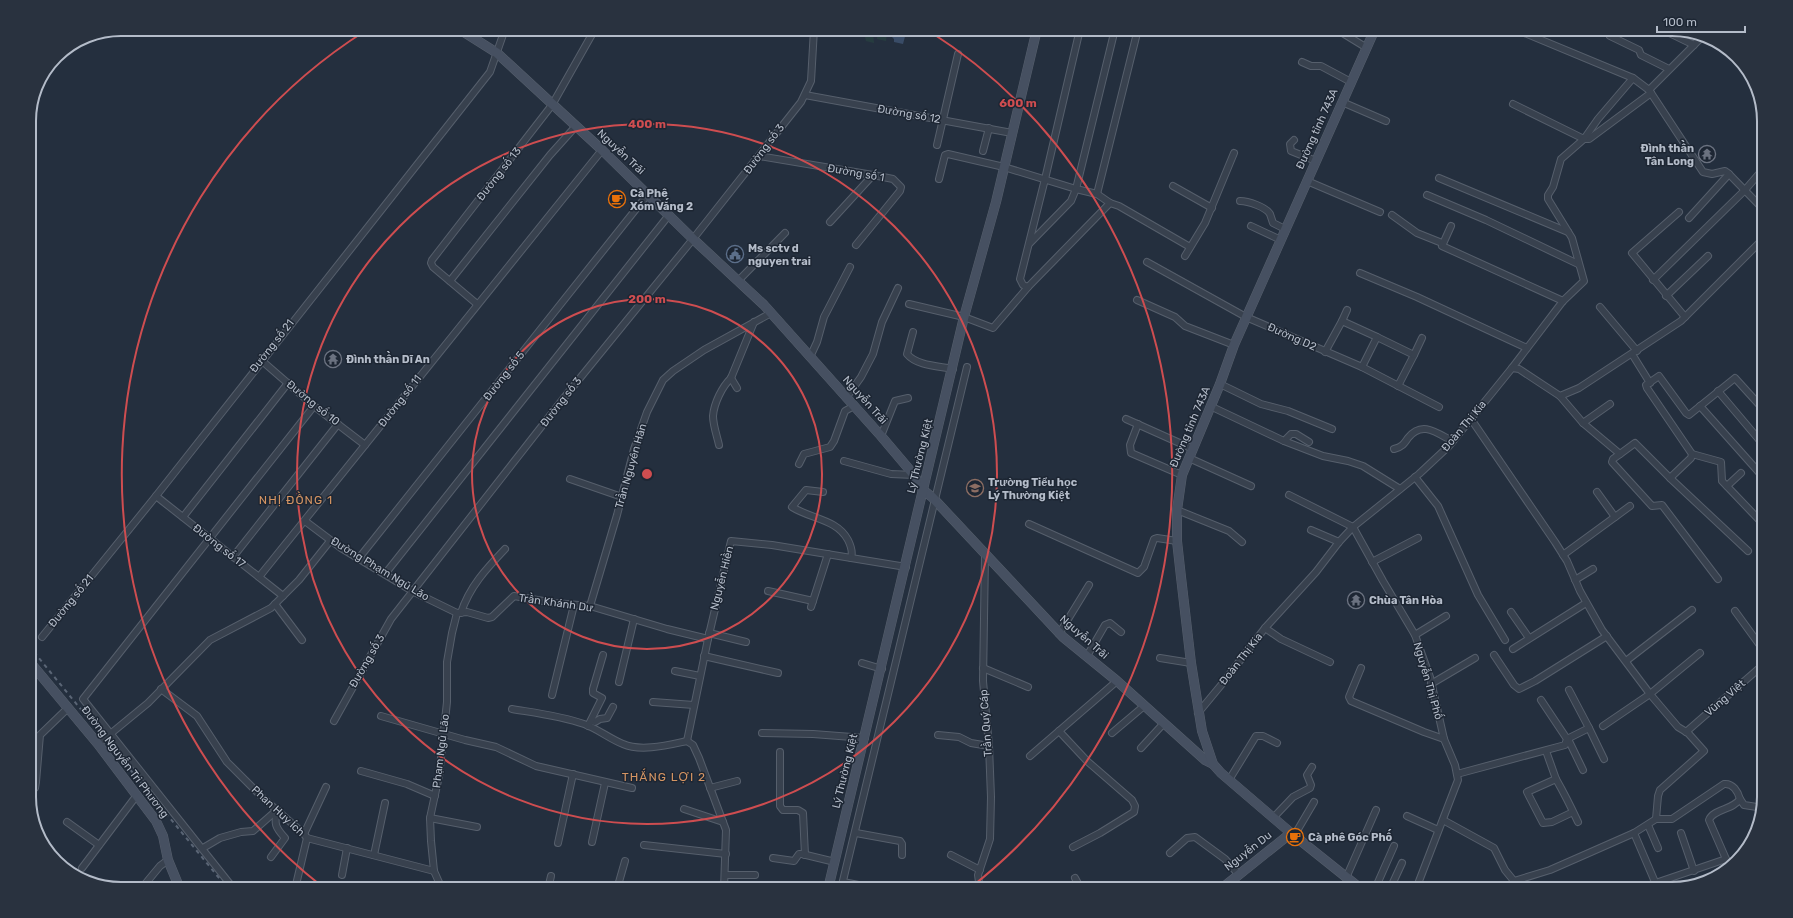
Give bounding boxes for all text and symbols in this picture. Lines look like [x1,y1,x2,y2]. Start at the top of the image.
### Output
scale bar [1657,8,1745,34]
text: 100 m [1663,15,1697,29]
street label: Đường tỉnh 743A [1293,86,1341,171]
text: 600 m [999,96,1037,110]
street label: Đường số 12 [876,101,942,126]
text: 400 m [628,117,666,131]
street label: Đường số 3 [740,120,787,177]
street label: Nguyễn Trãi [595,126,648,177]
place label: Đình thần Tân Long [1641,140,1694,168]
street label: Đường số 13 [473,144,524,203]
temple icon: Đình thần Tân Long [1697,144,1717,164]
street label: Đường số 1 [827,160,886,184]
place label: Cà Phê Xóm Vắng 2 [630,187,693,213]
cafe icon: Cà Phê Xóm Vắng 2 [607,189,627,209]
place label: Ms sctv d nguyen trai [748,242,811,268]
public building icon: Ms sctv d nguyen trai [725,244,745,264]
text: 200 m [628,292,666,306]
street label: Đường số 21 [246,316,297,375]
street label: Đường D2 [1265,320,1319,354]
street label: Đường số 5 [480,347,528,403]
temple icon: Đình thần Dĩ An [323,349,343,369]
place label: Đình thần Dĩ An [346,351,430,366]
street label: Đường số 11 [375,372,424,430]
street label: Đường số 3 [537,373,585,429]
street label: Nguyễn Trãi [840,373,890,427]
street label: Đường số 10 [284,377,343,428]
street label: Đường tỉnh 743A [1167,384,1213,470]
street label: Đoàn Thị Kia [1439,398,1489,454]
street label: Lý Thường Kiệt [904,417,936,495]
street label: Trần Nguyên Hãn [611,422,649,510]
centre of rings [640,467,654,481]
place label: Trường Tiểu học Lý Thường Kiệt [988,476,1078,502]
school or university icon: Trường Tiểu học Lý Thường Kiệt [965,478,985,498]
district label: NHỊ ĐỒNG 1 [259,491,333,507]
street label: Đường số 17 [190,520,249,571]
street label: Đường Phạm Ngũ Lão [328,534,432,604]
street label: Nguyễn Hiền [706,544,736,611]
street label: Đường số 21 [45,571,96,630]
street label: Trần Khánh Dư [518,590,595,615]
temple icon: Chùa Tân Hòa [1346,590,1366,610]
place label: Chùa Tân Hòa [1369,594,1443,607]
street label: Nguyễn Trãi [1057,612,1111,662]
street label: Đoàn Thị Kia [1217,630,1265,688]
street label: Đường số 3 [345,631,388,690]
street label: Nguyễn Thị Phố [1411,640,1447,721]
street label: Vũng Việt [1702,676,1748,719]
street label: Trần Quý Cáp [976,689,995,757]
street label: Đường Nguyễn Tri Phương [79,703,172,821]
street label: Phạm Ngũ Lão [430,713,452,789]
street label: Lý Thường Kiệt [829,732,861,810]
district label: THẮNG LỢI 2 [622,768,706,784]
street label: Phan Huy Ích [249,783,307,839]
cafe icon: Cà phê Góc Phố [1285,827,1305,847]
street label: Nguyễn Du [1222,828,1274,873]
place label: Cà phê Góc Phố [1308,829,1393,844]

